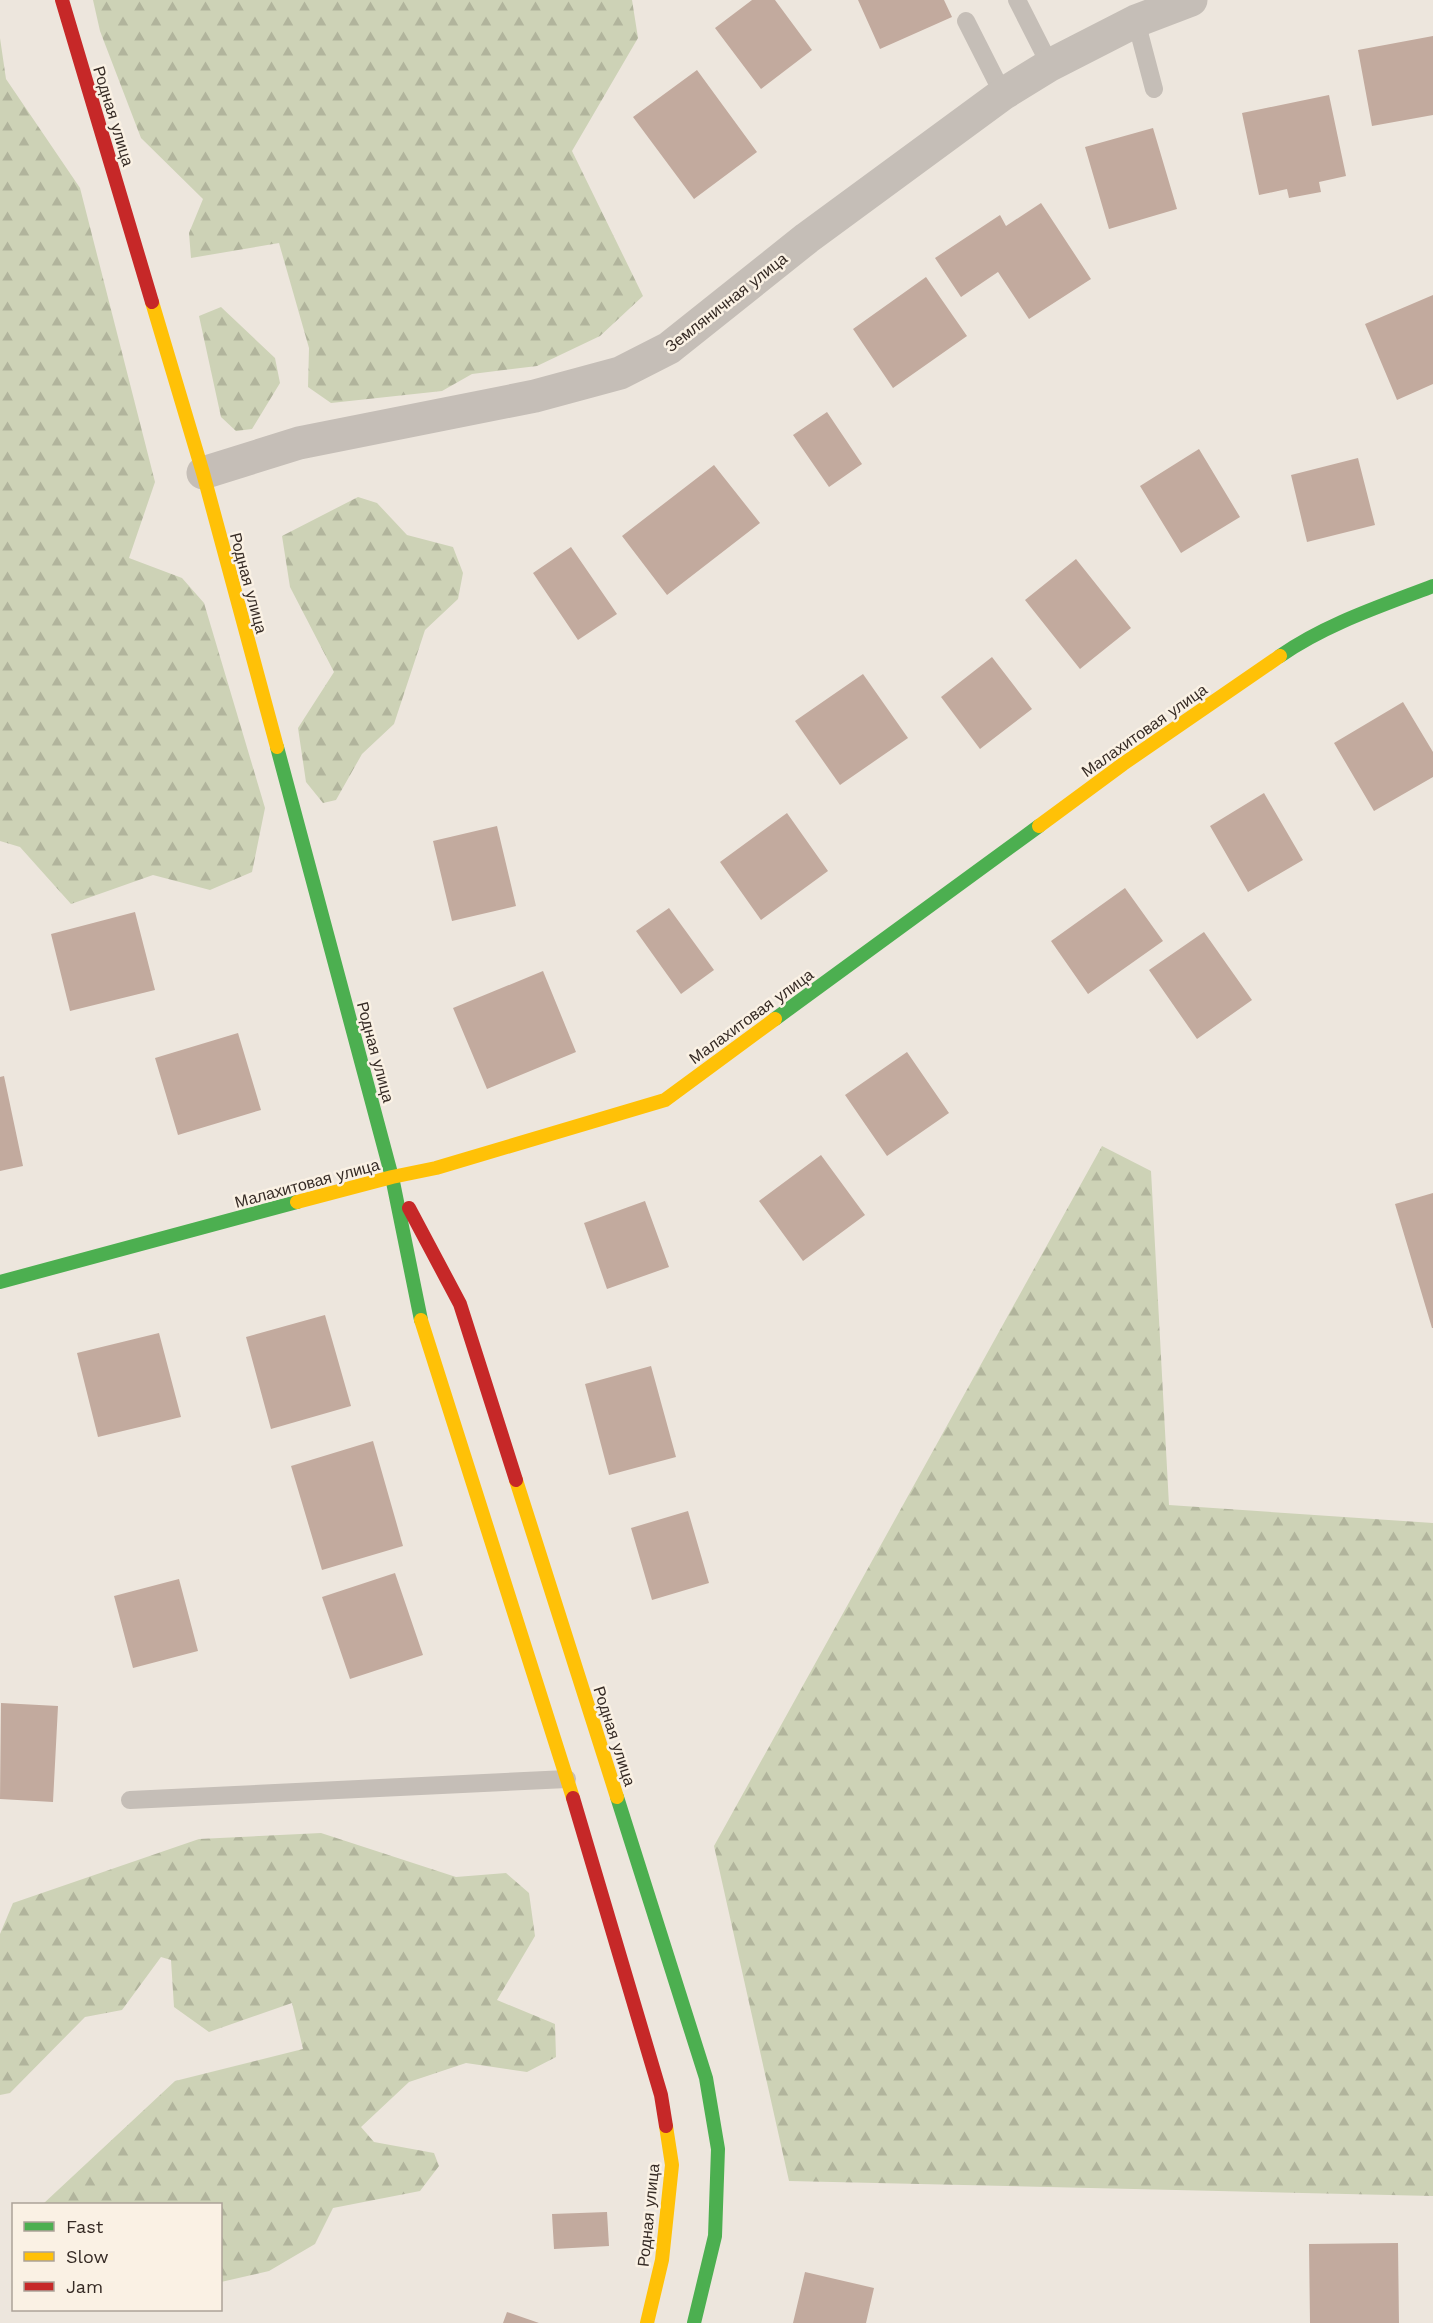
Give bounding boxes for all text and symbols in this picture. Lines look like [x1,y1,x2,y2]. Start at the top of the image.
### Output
street label: Родная улица [89,64,138,169]
street label: Земляничная улица [662,249,791,356]
street label: Родная улица [226,531,271,636]
street label: Малахитовая улица [1078,680,1211,781]
street label: Малахитовая улица [685,965,817,1068]
street label: Родная улица [353,1000,398,1105]
street label: Малахитовая улица [233,1155,382,1212]
street label: Родная улица [589,1684,640,1788]
street label: Родная улица [634,2162,663,2268]
legend [12,2203,222,2311]
text: Fast [66,2216,104,2237]
text: Slow [66,2246,109,2267]
text: Jam [66,2276,103,2297]

